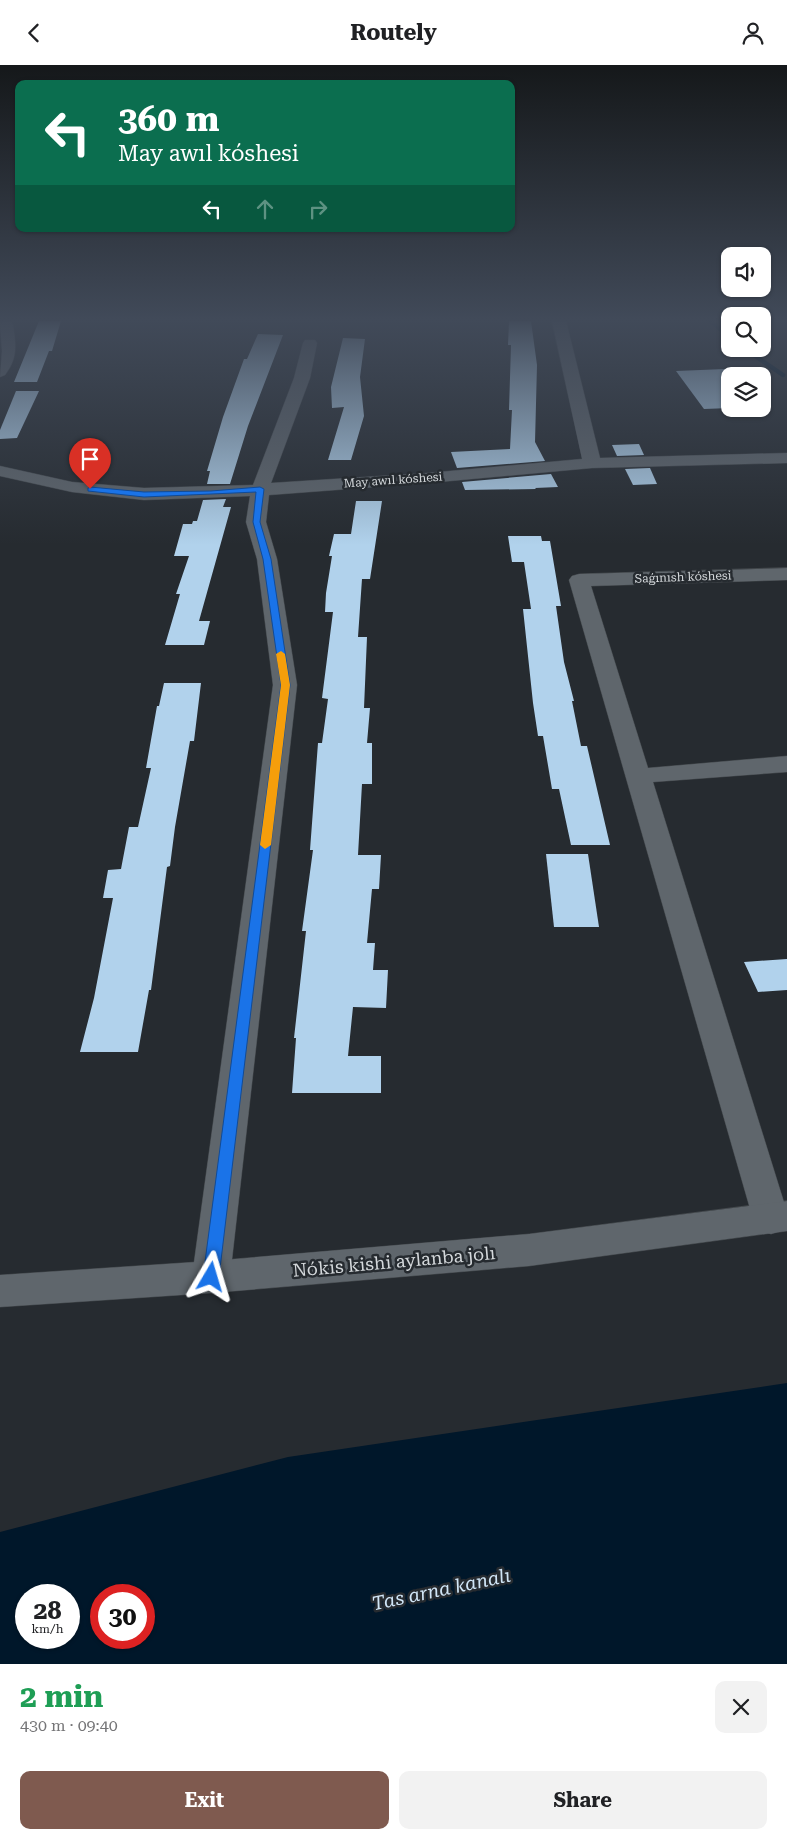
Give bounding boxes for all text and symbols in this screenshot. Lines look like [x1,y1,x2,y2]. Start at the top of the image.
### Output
icon: back [20,19,48,47]
icon: person [739,19,767,47]
text: Routely [350,20,437,45]
text: 360 m [118,99,219,140]
icon: left [35,100,100,165]
text: May awıl kóshesi [118,141,299,166]
icon: left [198,195,226,223]
icon: ahead [251,195,279,223]
icon: right [304,195,332,223]
map controls [721,247,771,417]
button: sound [721,247,771,297]
button: search [721,307,771,357]
button: layers [721,367,771,417]
pin [69,438,111,489]
icon: arrive [76,445,104,473]
street label: May awıl kóshesi [343,470,443,490]
street label: Saǵınısh kóshesi [634,568,732,586]
street label: Nókis kishi aylanba jolı [292,1242,496,1281]
position arrow [184,1250,236,1302]
water label: Tas arna kanalı [370,1564,513,1615]
speed limit sign: 30 [90,1584,155,1649]
text: 28 [33,1596,62,1625]
text: km/h [31,1622,64,1636]
text: 2 min [20,1679,103,1714]
button: close [715,1681,767,1733]
text: 430 m · 09:40 [20,1716,118,1735]
button: Exit [20,1771,389,1829]
button: Share [399,1771,767,1829]

